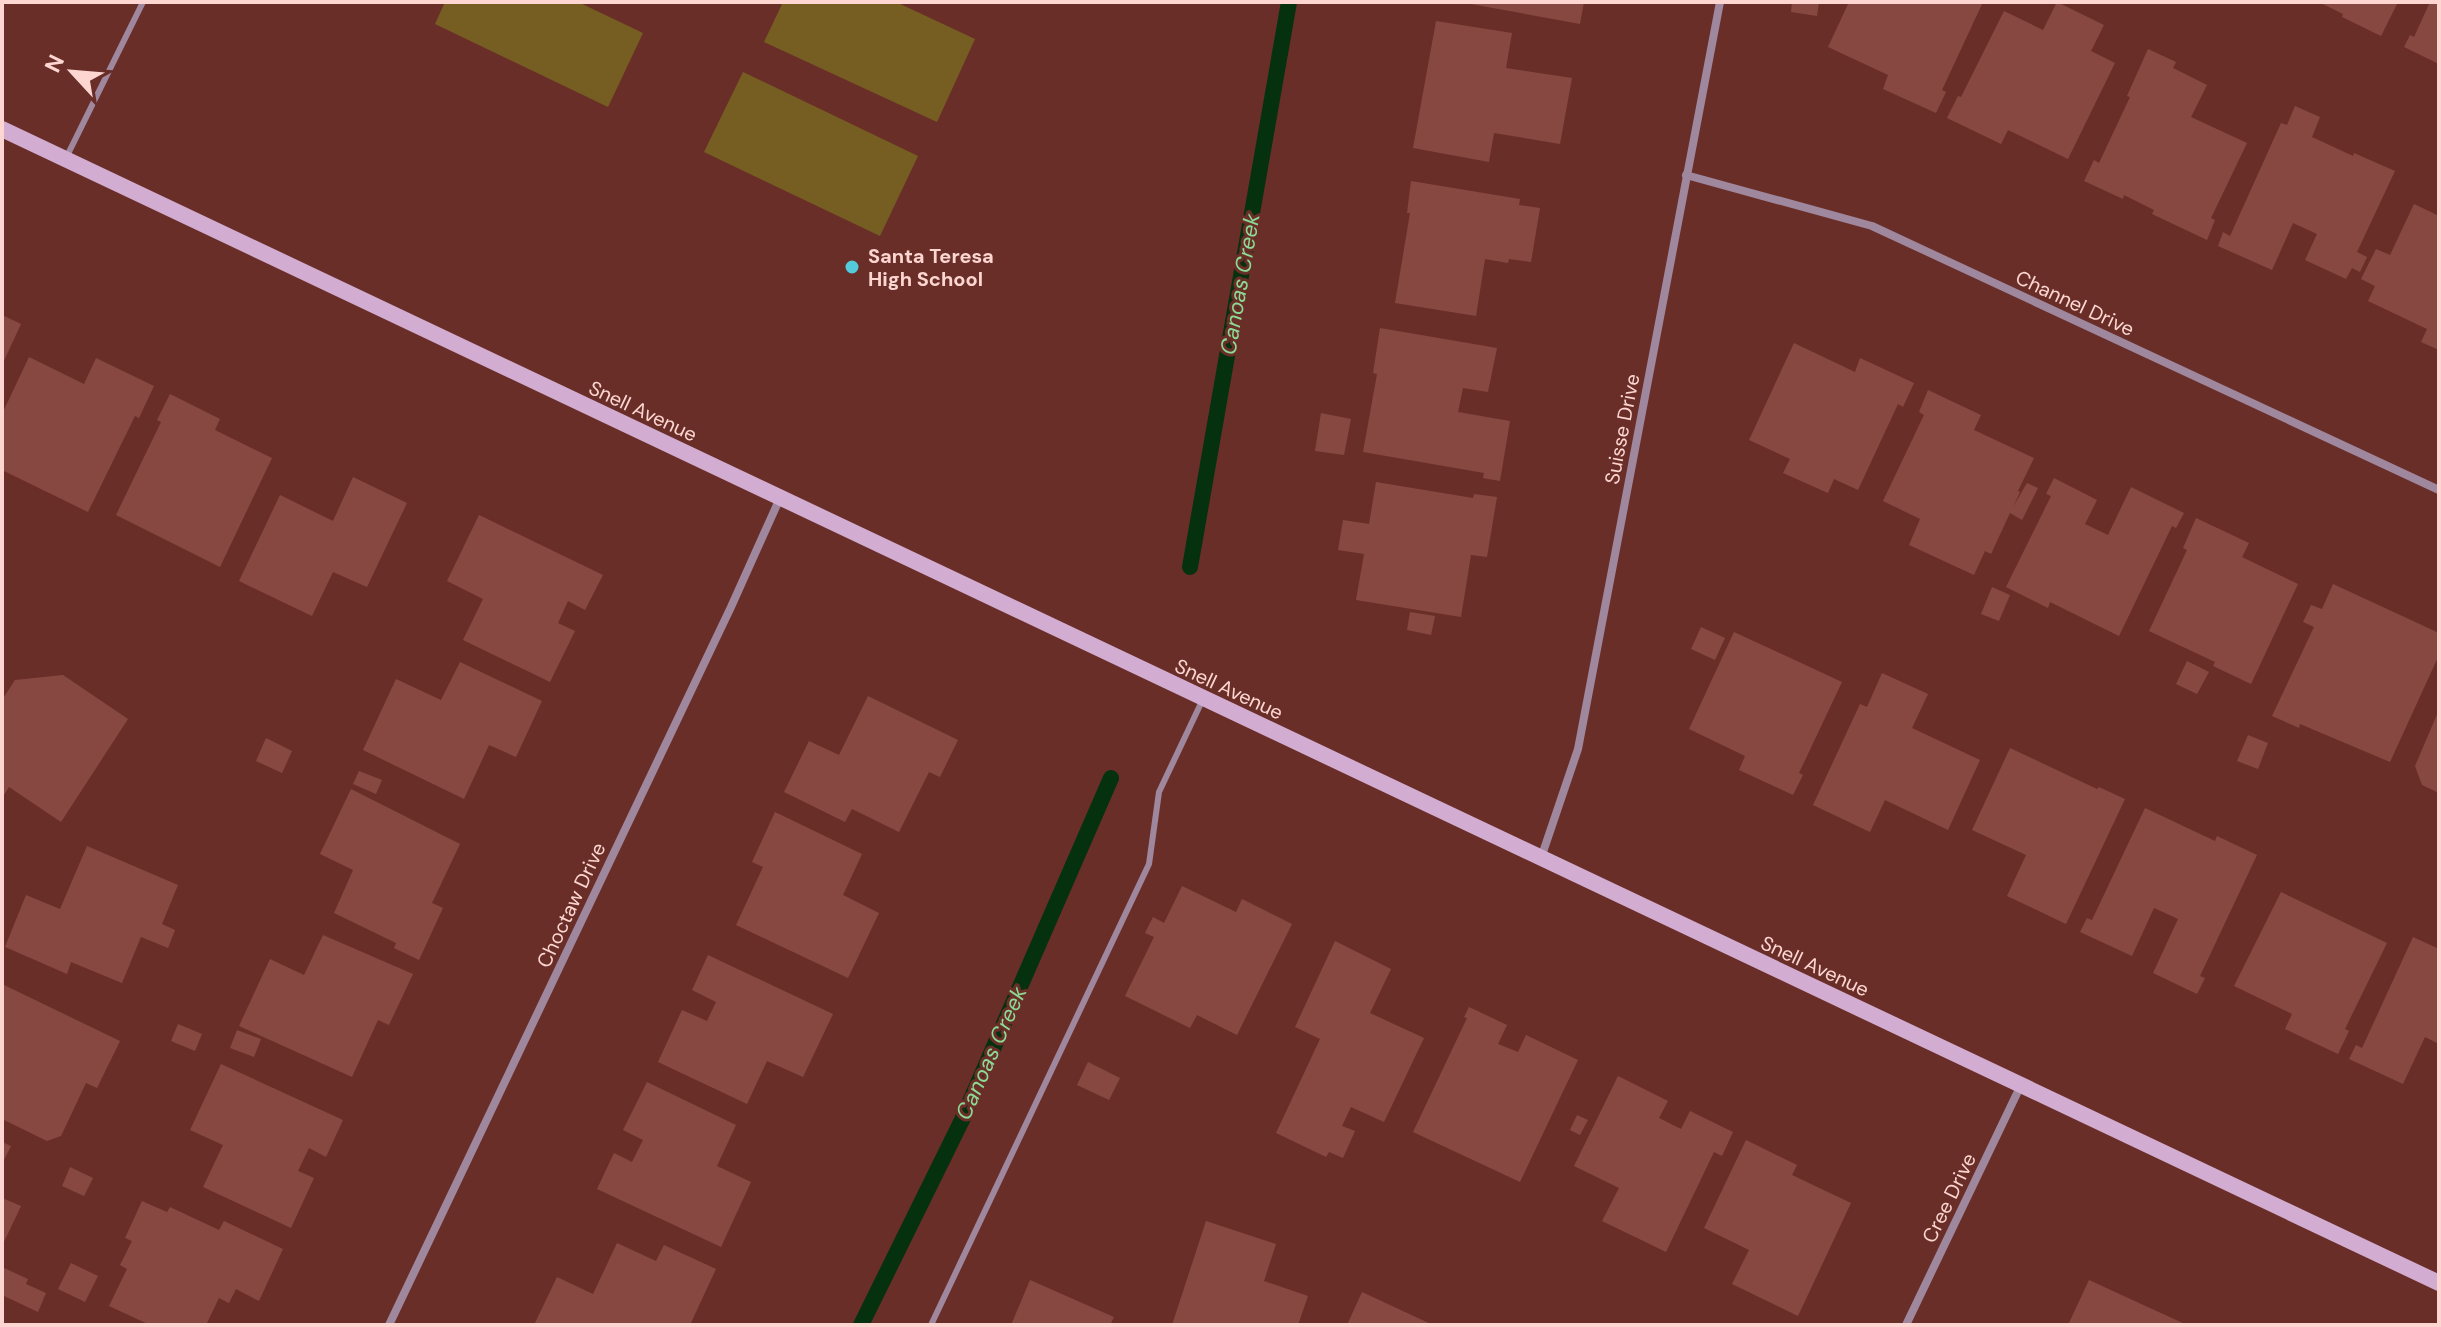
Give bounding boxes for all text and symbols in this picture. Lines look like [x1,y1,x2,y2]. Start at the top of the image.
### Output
north arrow [32,32,112,112]
text: N [38,50,71,77]
water label: Canoas Creek [1213,210,1267,357]
place label: Santa Teresa High School [868,243,994,292]
marker: Santa Teresa High School [843,258,861,276]
street label: Channel Drive [2011,264,2139,342]
street label: Suisse Drive [1599,372,1645,486]
street label: Snell Avenue [585,375,701,447]
street label: Snell Avenue [1171,653,1287,725]
street label: Choctaw Drive [531,838,611,972]
street label: Snell Avenue [1757,930,1873,1002]
water label: Canoas Creek [949,981,1034,1124]
street label: Cree Drive [1916,1149,1982,1247]

